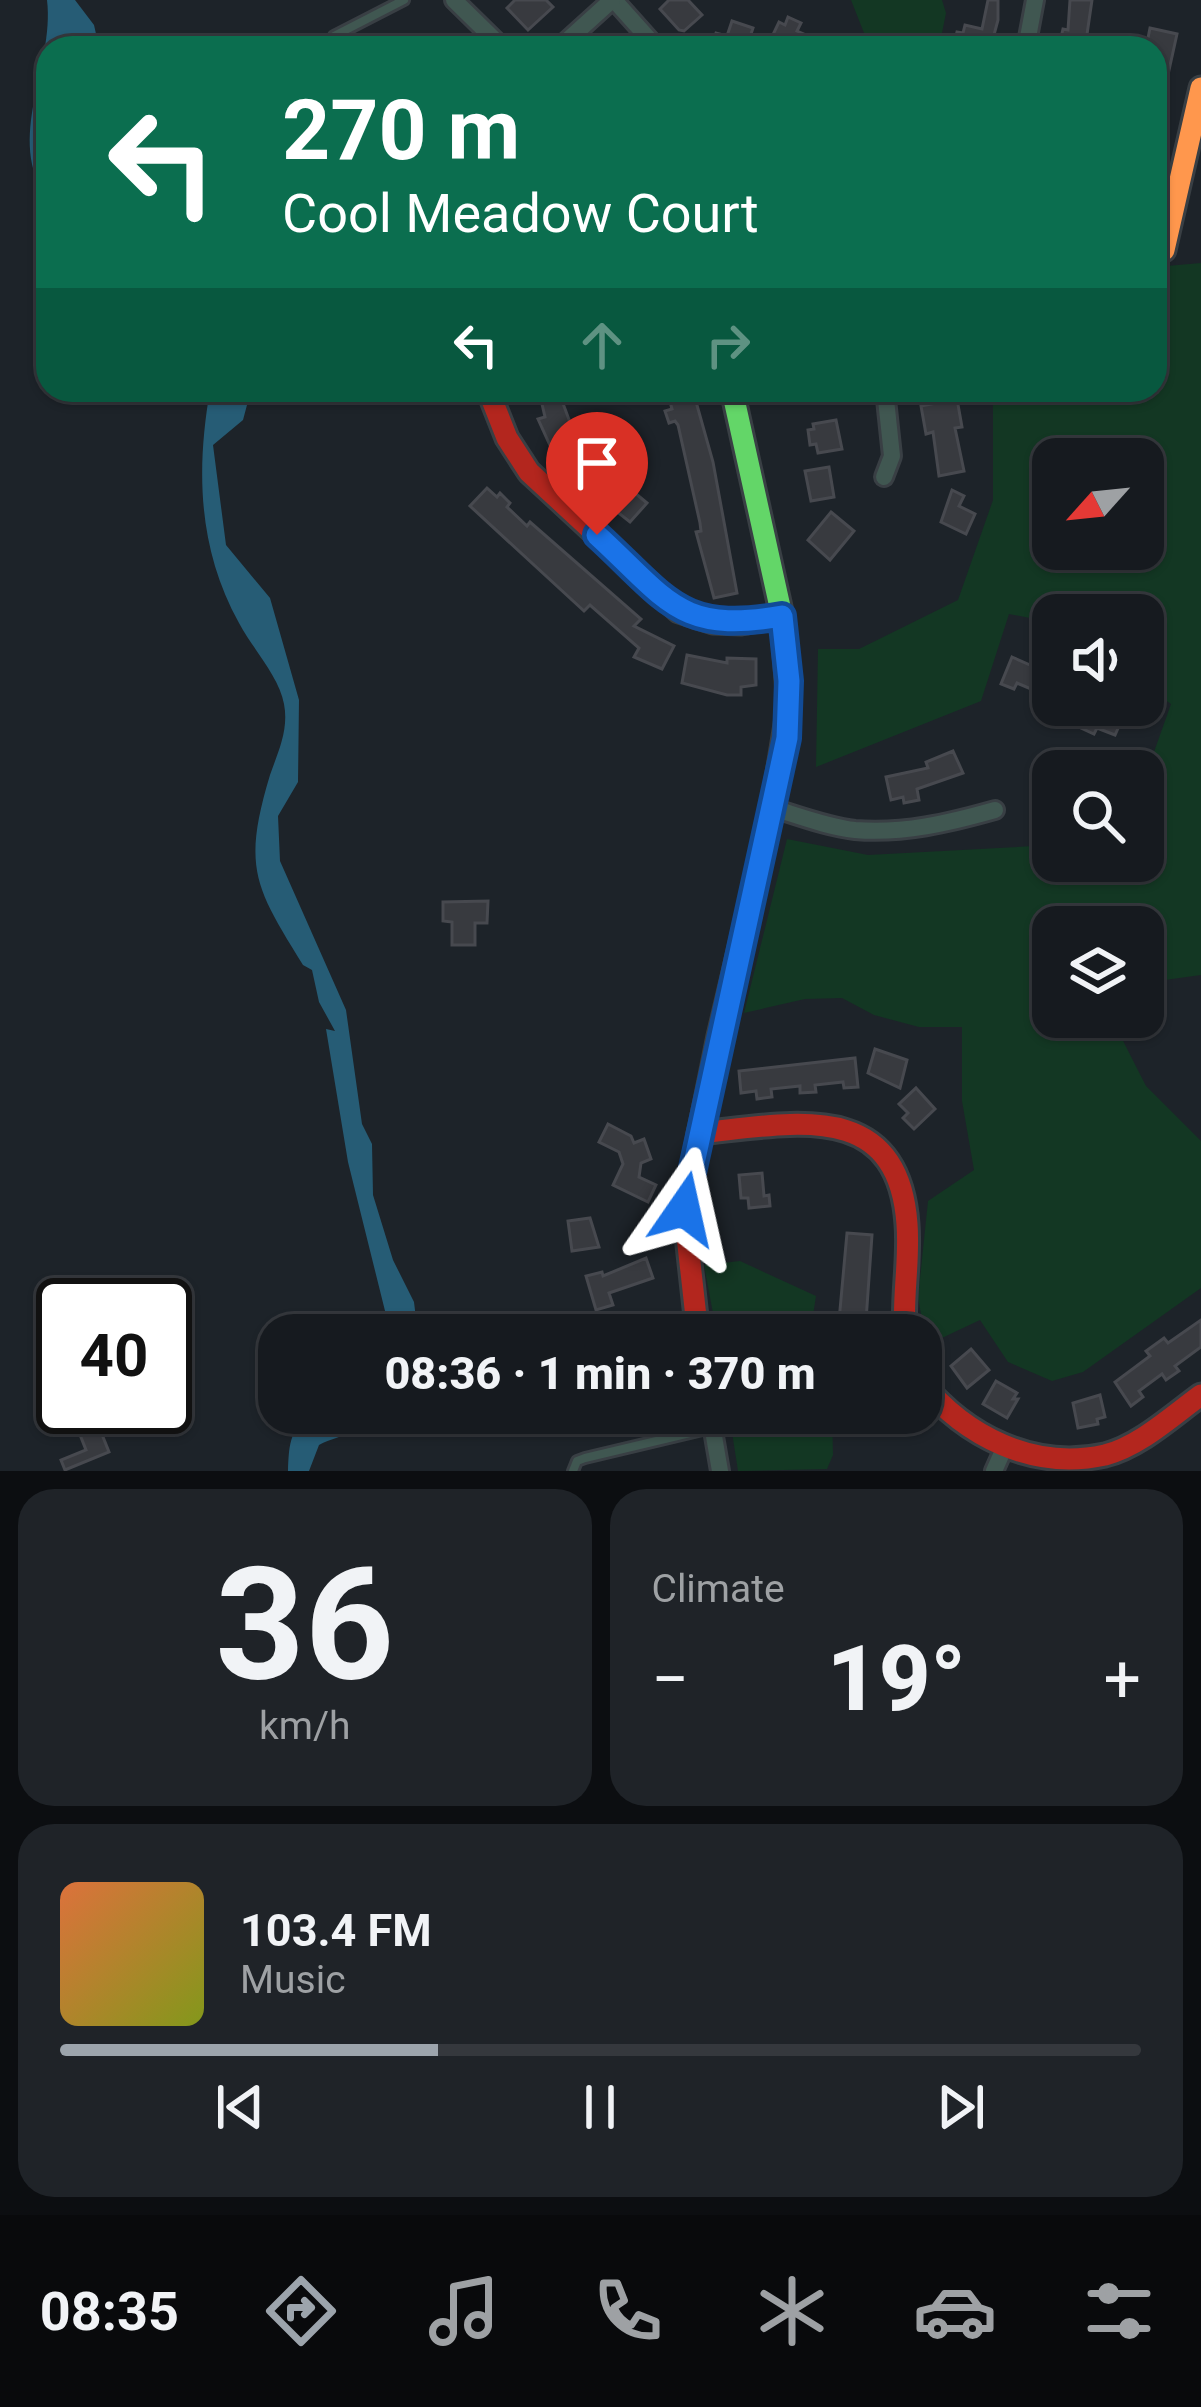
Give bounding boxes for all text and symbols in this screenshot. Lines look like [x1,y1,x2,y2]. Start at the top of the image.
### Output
text: 270 m [282,81,520,180]
icon: left [84,84,240,240]
text: Cool Meadow Court [282,182,759,245]
icon: left [443,312,509,378]
icon: ahead [569,312,635,378]
icon: right [695,312,761,378]
pin [546,412,648,535]
icon: arrive [564,430,630,496]
north arrow [1032,438,1164,570]
map controls [1032,438,1164,1038]
button: sound [1032,594,1164,726]
button: search [1032,750,1164,882]
button: layers [1032,906,1164,1038]
position arrow [621,1146,747,1272]
speed limit sign: 40 [36,1278,192,1434]
text: 08:36 · 1 min · 370 m [384,1347,816,1400]
text: 36 [215,1533,394,1716]
text: Climate [652,1566,785,1612]
text: 19° [827,1627,966,1732]
text: − [652,1641,689,1718]
text: + [1104,1641,1141,1718]
text: km/h [259,1703,351,1749]
text: 103.4 FM [240,1904,432,1957]
text: Music [240,1957,346,2003]
icon: previous [207,2074,273,2140]
icon: pause [567,2074,633,2140]
icon: next [928,2074,994,2140]
icon: directions [259,2269,343,2353]
icon: music [422,2269,506,2353]
icon: phone [586,2269,670,2353]
icon: climate [750,2269,834,2353]
icon: car [913,2269,997,2353]
icon: filters [1077,2269,1161,2353]
text: 08:35 [40,2280,179,2343]

